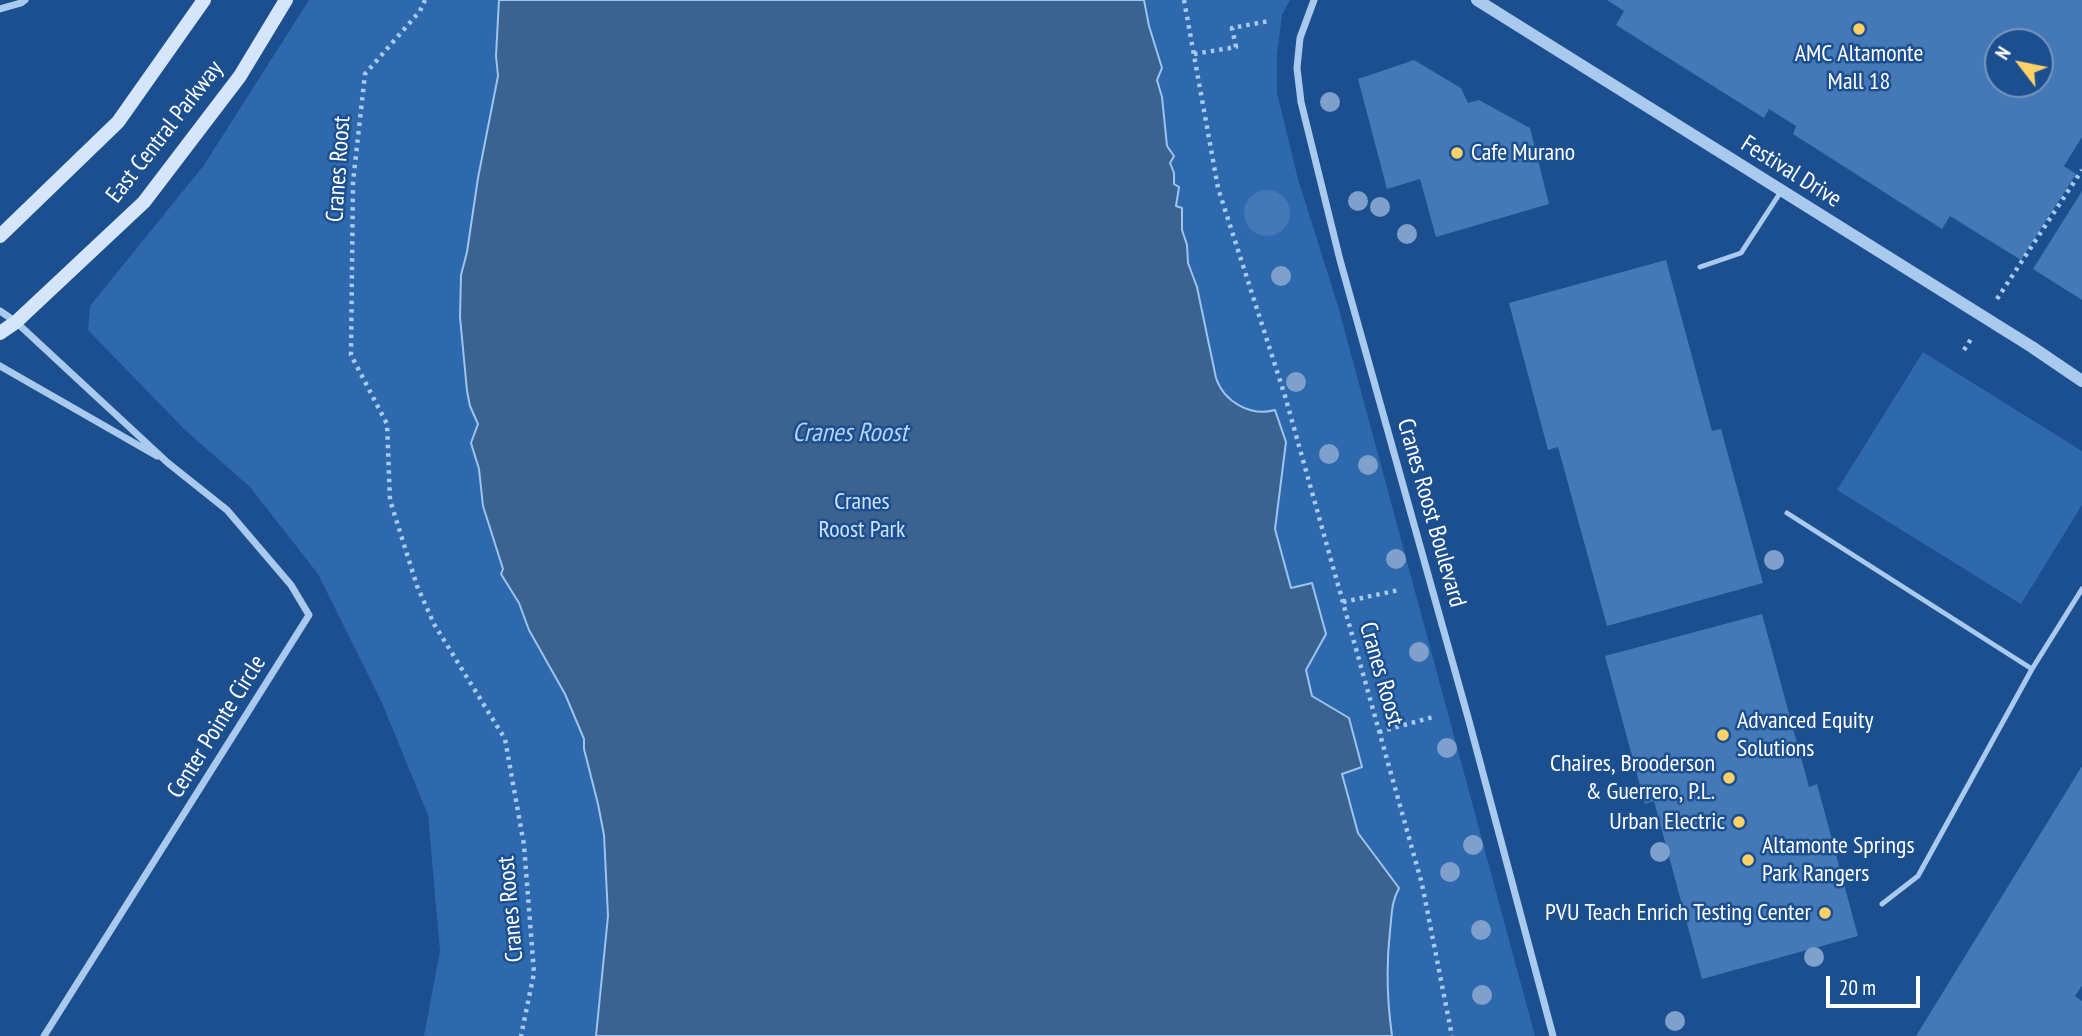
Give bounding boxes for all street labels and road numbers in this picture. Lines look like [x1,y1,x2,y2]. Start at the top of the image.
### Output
street label: East Central Parkway [101,55,229,209]
street label: Cranes Roost [321,115,357,223]
street label: Festival Drive [1735,130,1847,214]
street label: Cranes Roost Boulevard [1390,415,1472,611]
street label: Cranes Roost [1352,619,1410,729]
street label: Center Pointe Circle [162,650,272,804]
street label: Cranes Roost [492,855,530,963]

